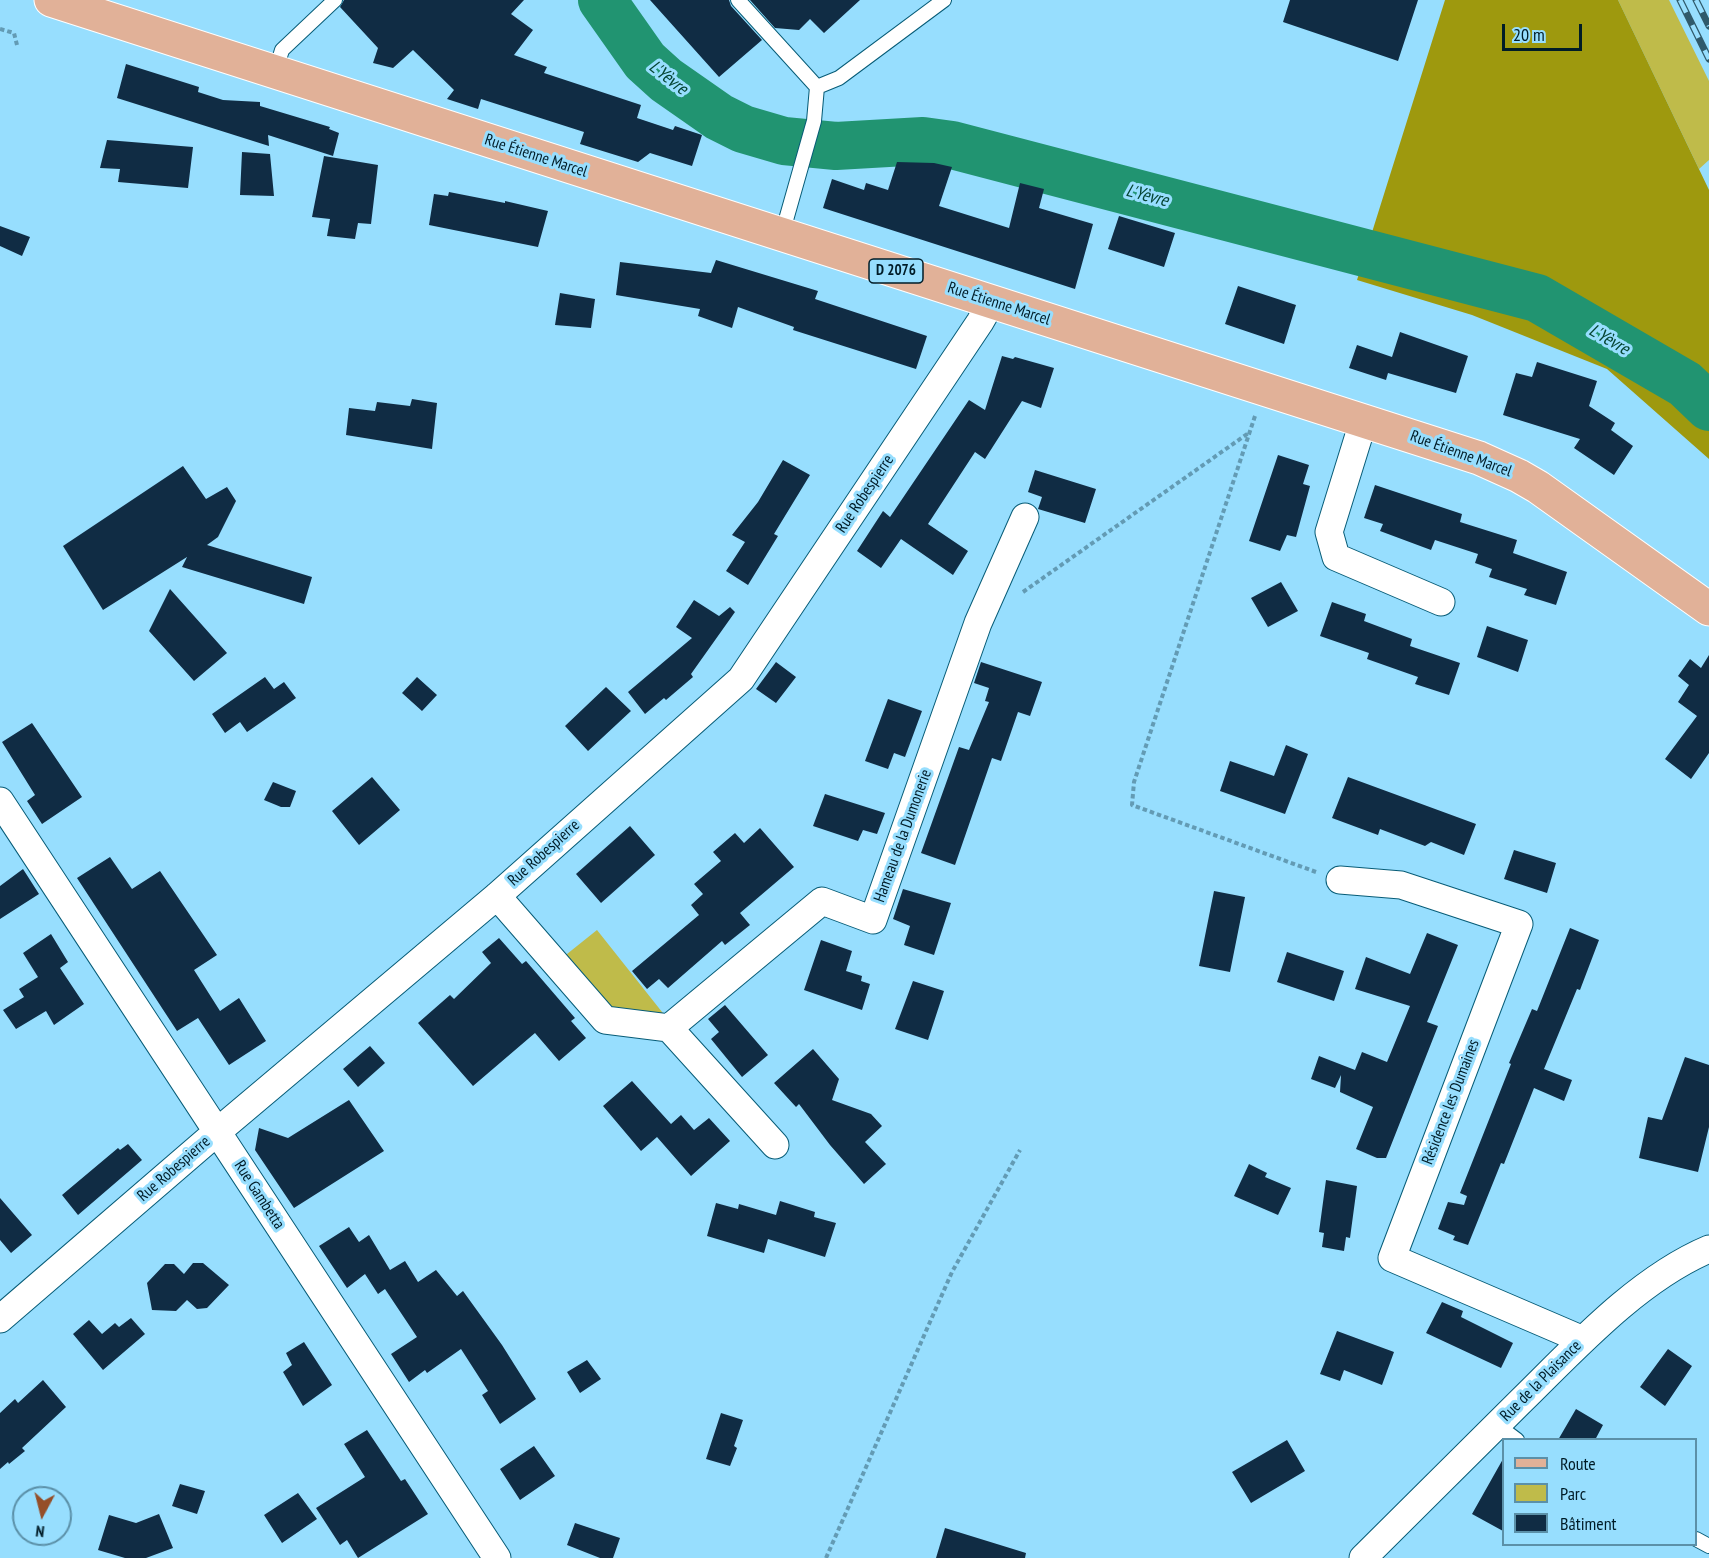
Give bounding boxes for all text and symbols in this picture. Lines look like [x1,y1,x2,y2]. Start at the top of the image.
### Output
scale bar [1505,12,1584,50]
text: 20 m [1513,23,1545,46]
water label: L'Yèvre [644,56,692,100]
street label: Rue Étienne Marcel [482,130,590,182]
water label: L'Yèvre [1123,180,1171,212]
road number: D 2076 [869,259,923,283]
street label: Rue Étienne Marcel [945,278,1053,330]
water label: L'Yèvre [1585,320,1633,360]
street label: Rue Étienne Marcel [1408,427,1514,481]
street label: Rue Robespierre [832,451,898,537]
street label: Hameau de la Dumonerie [870,767,936,905]
street label: Rue Robespierre [504,816,584,890]
street label: Résidence les Dumaines [1418,1037,1484,1167]
street label: Rue Robespierre [134,1132,214,1206]
street label: Rue Gambetta [230,1157,288,1233]
street label: Rue de la Plaisance [1496,1336,1586,1426]
legend [1502,1438,1697,1546]
text: Route [1560,1452,1596,1475]
text: Parc [1560,1482,1586,1505]
north arrow [12,1486,72,1546]
text: Bâtiment [1560,1512,1617,1535]
text: N [35,1521,46,1542]

